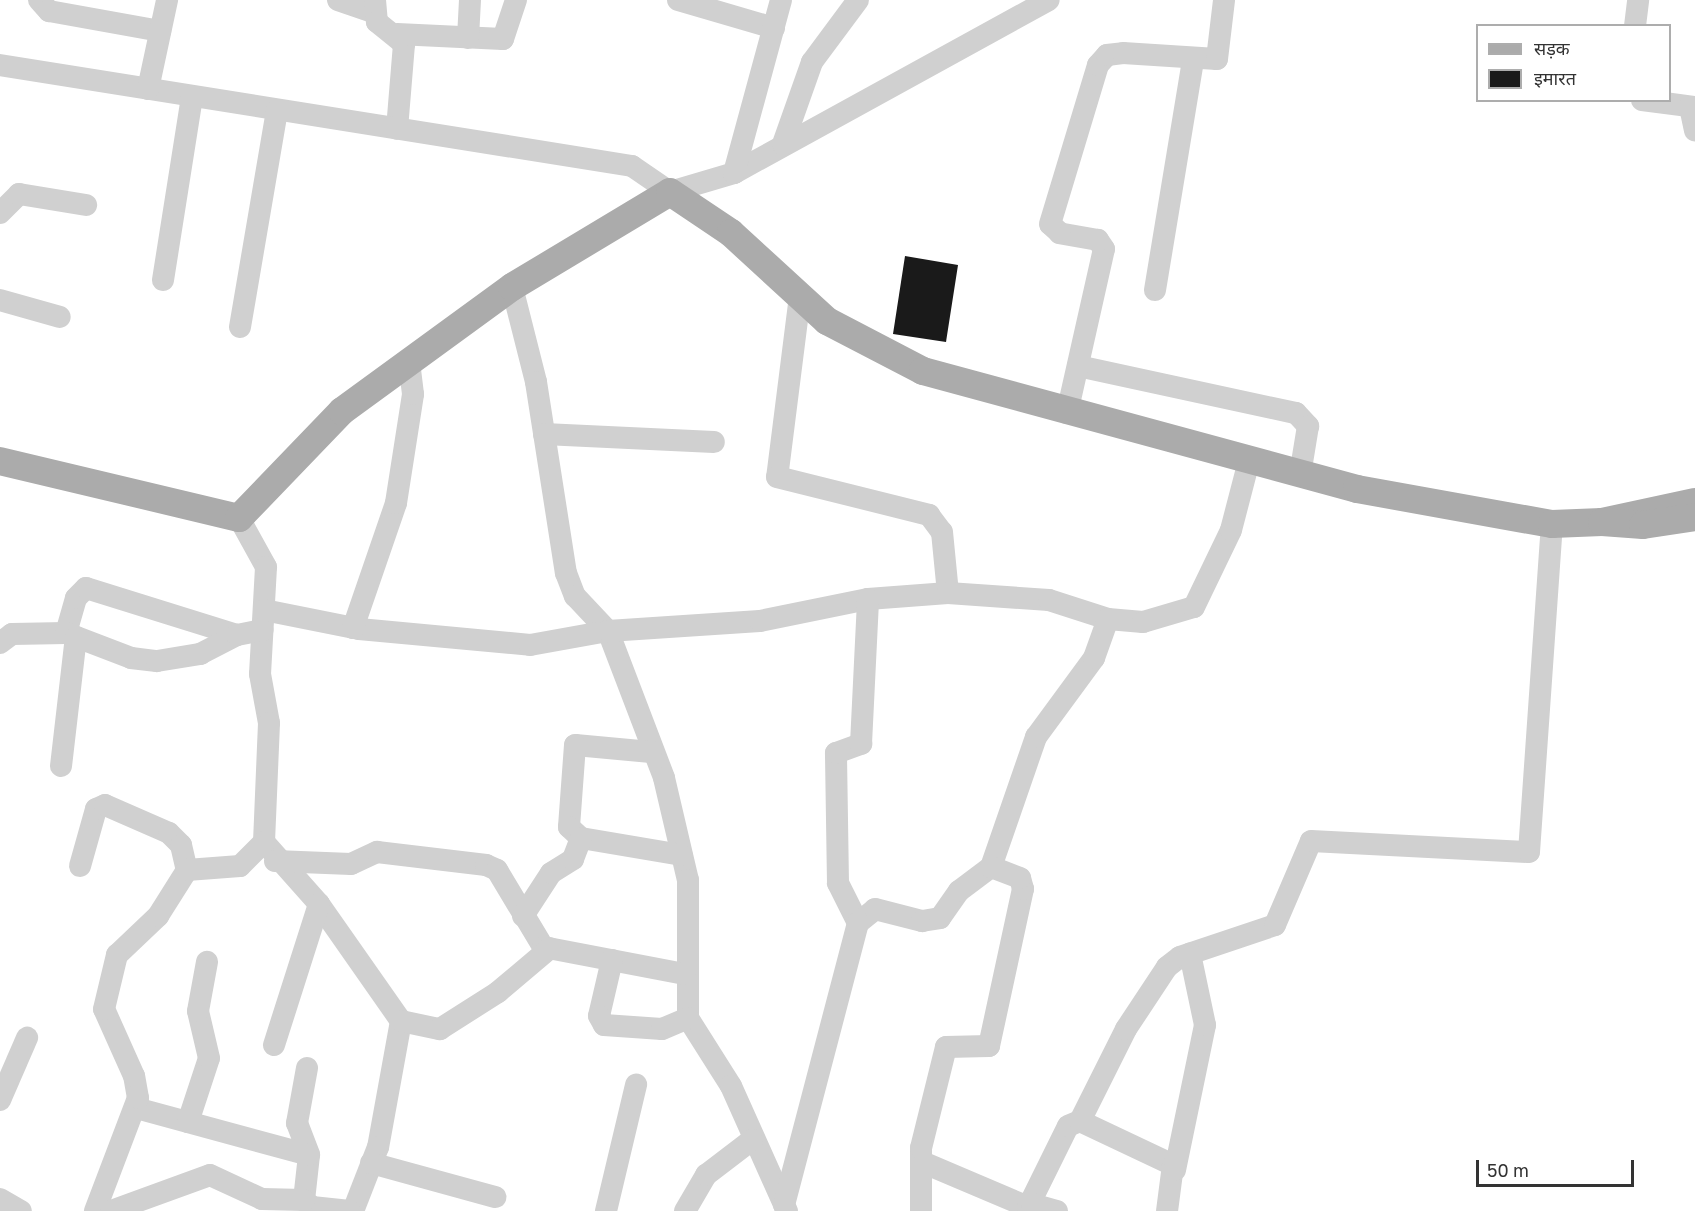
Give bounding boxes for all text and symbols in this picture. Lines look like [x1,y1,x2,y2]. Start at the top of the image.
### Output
legend [1476,24,1671,102]
text: सड़क [1534,37,1570,59]
text: इमारत [1534,67,1576,89]
scale bar [1479,1148,1636,1186]
text: 50 m [1487,1159,1529,1181]

